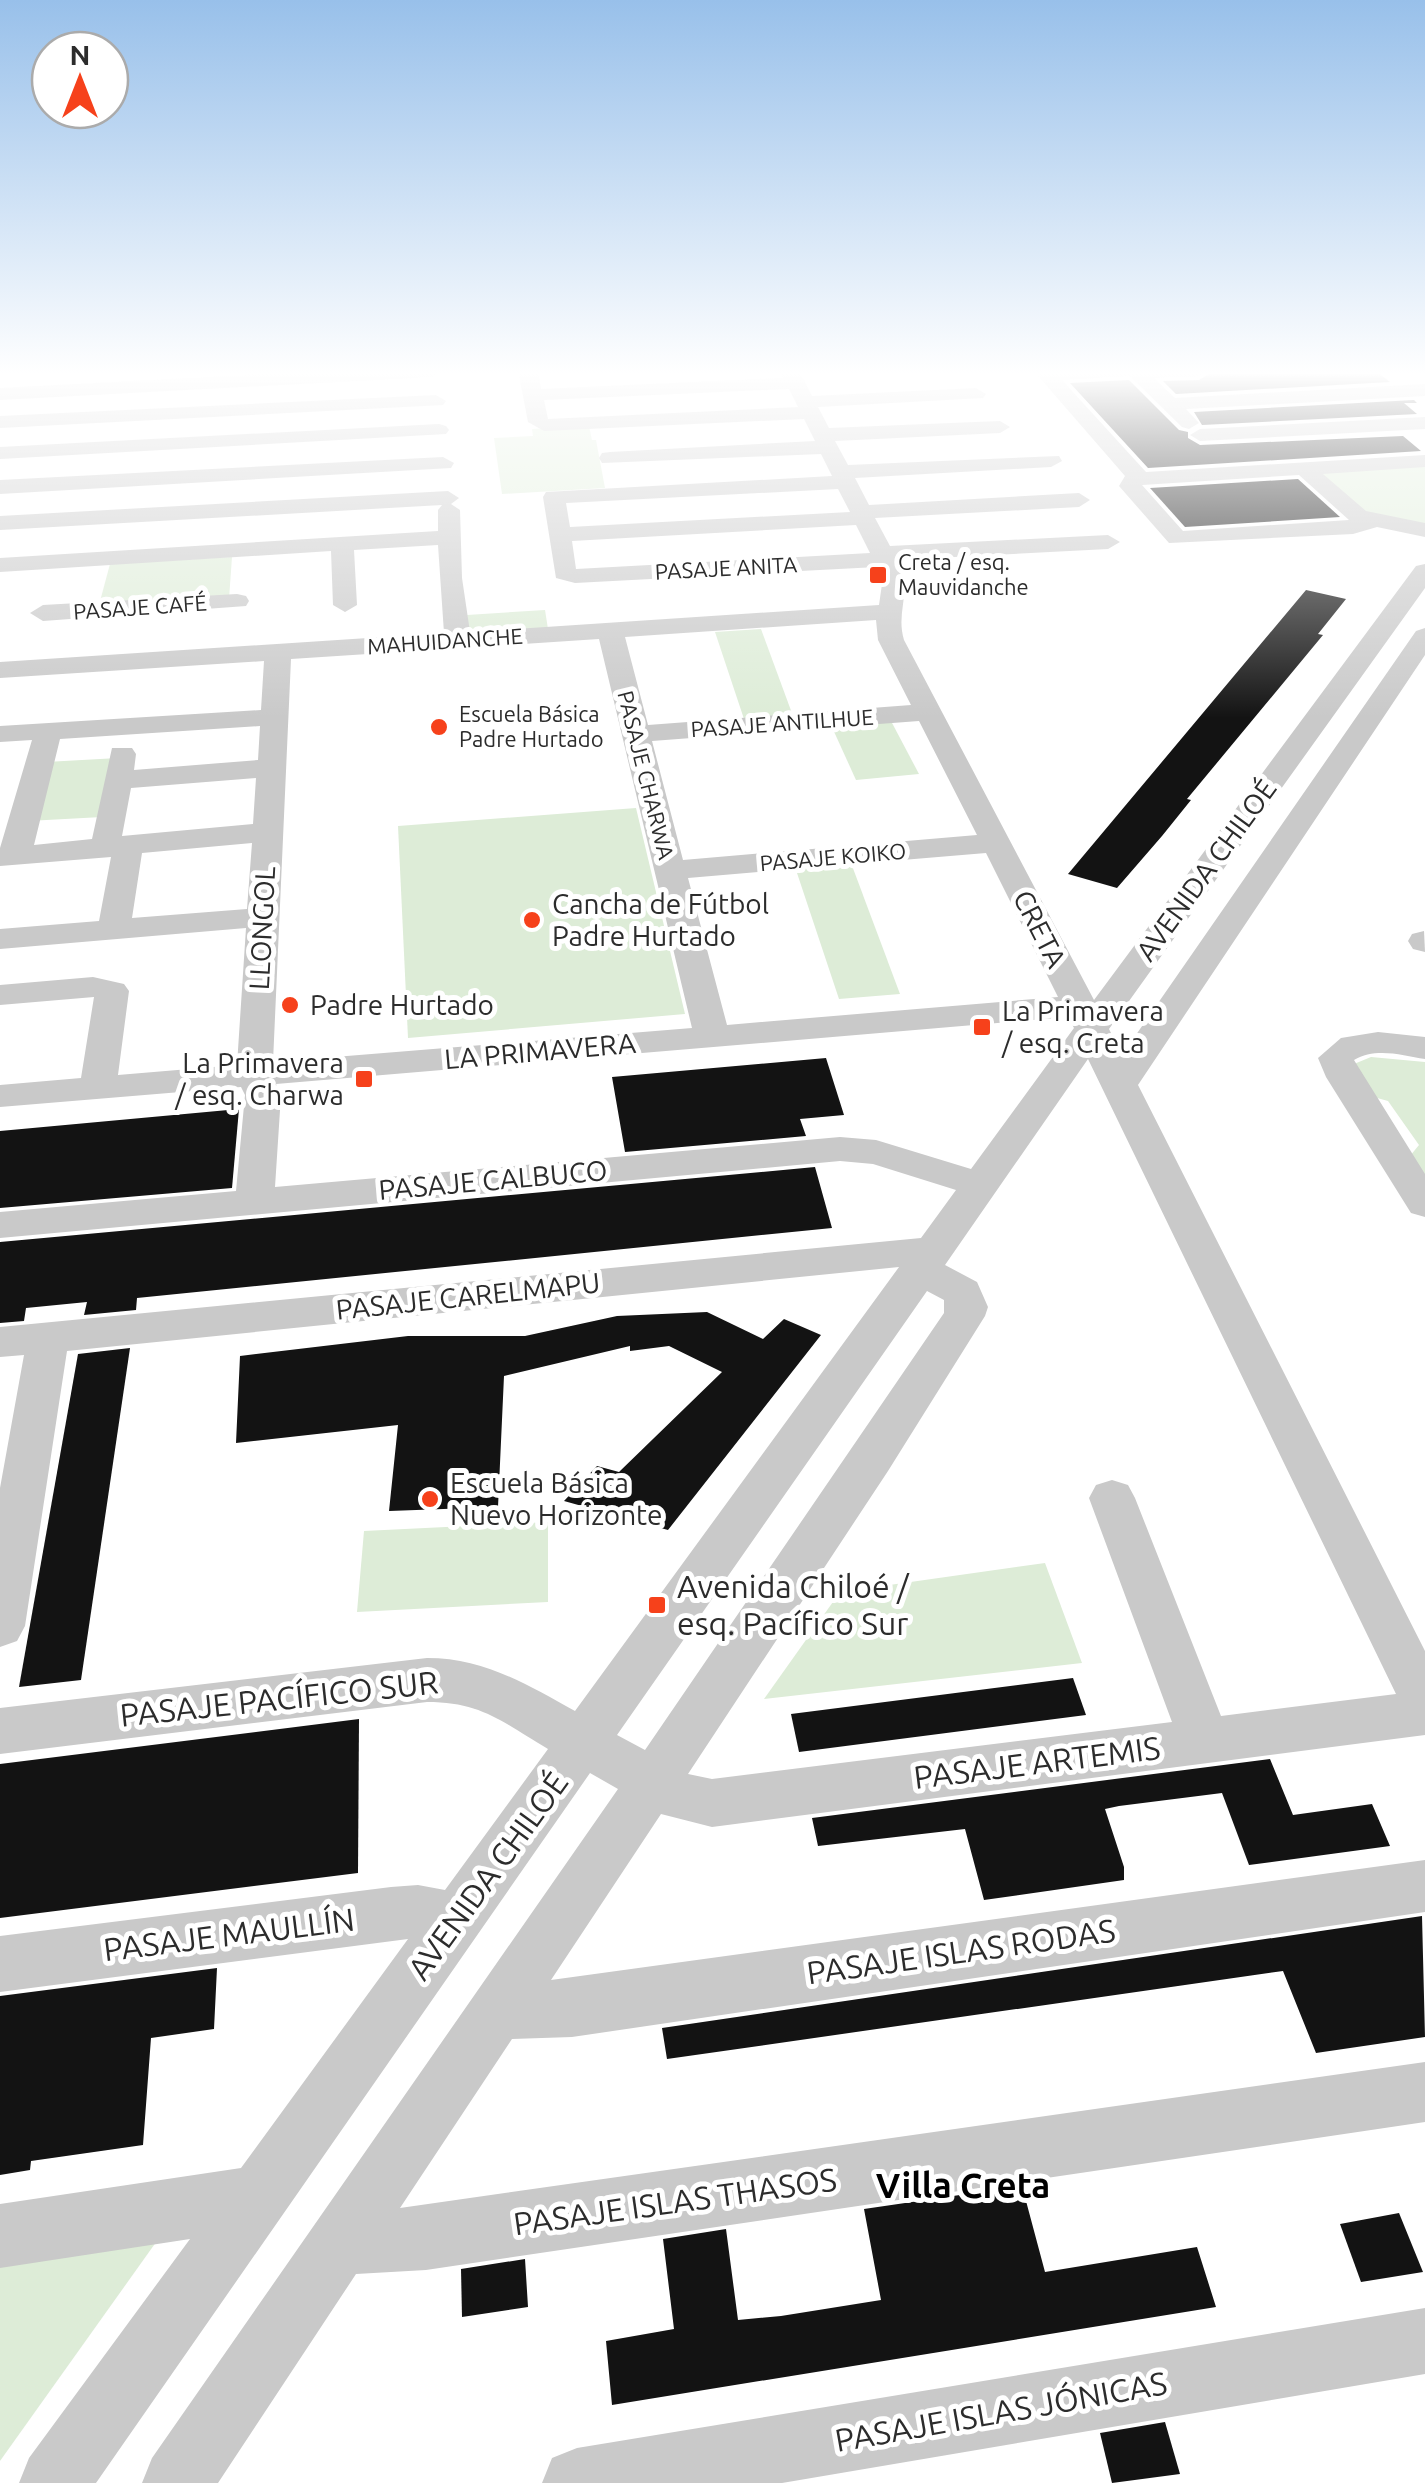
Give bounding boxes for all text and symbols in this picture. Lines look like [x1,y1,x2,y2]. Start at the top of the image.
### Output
north arrow [30,30,130,130]
text: N [70,39,90,70]
place label: Creta / esq. Mauvidanche [898,549,1029,599]
street label: PASAJE ANITA [654,551,798,584]
marker: Creta / esq. Mauvidanche [867,564,889,586]
street label: PASAJE CAFÉ [72,588,208,624]
street label: MAHUIDANCHE [366,623,524,658]
street label: PASAJE CHARWA [613,688,680,862]
place label: Escuela Básica Padre Hurtado [459,701,604,751]
street label: PASAJE ANTILHUE [690,704,874,741]
marker: Escuela Básica Padre Hurtado [428,716,450,738]
street label: AVENIDA CHILOÉ [1129,773,1282,966]
street label: PASAJE KOIKO [759,838,907,875]
street label: LLONGOL [243,865,280,991]
street label: CRETA [1008,885,1073,973]
place label: Cancha de Fútbol Padre Hurtado [552,888,769,951]
marker: Cancha de Fútbol Padre Hurtado [521,909,543,931]
place label: Padre Hurtado [310,989,494,1020]
marker: Padre Hurtado [279,994,301,1016]
place label: La Primavera / esq. Creta [1001,995,1164,1058]
marker: La Primavera / esq. Creta [971,1016,993,1038]
street label: LA PRIMAVERA [443,1027,637,1074]
place label: La Primavera / esq. Charwa [174,1047,344,1110]
marker: La Primavera / esq. Charwa [353,1068,375,1090]
street label: PASAJE CALBUCO [377,1154,609,1205]
street label: PASAJE CARELMAPU [334,1266,602,1325]
place label: Escuela Básica Nuevo Horizonte [450,1467,663,1530]
marker: Escuela Básica Nuevo Horizonte [419,1488,441,1510]
place label: Avenida Chiloé / esq. Pacífico Sur [677,1568,910,1641]
marker: Avenida Chiloé / esq. Pacífico Sur [646,1594,668,1616]
street label: PASAJE PACÍFICO SUR [118,1663,440,1733]
street label: PASAJE ARTEMIS [912,1729,1162,1795]
street label: AVENIDA CHILOÉ [400,1765,574,1986]
street label: PASAJE MAULLÍN [101,1901,356,1967]
street label: PASAJE ISLAS RODAS [804,1912,1117,1990]
street label: PASAJE ISLAS THASOS [511,2161,839,2242]
district label: Villa Creta [876,2165,1050,2205]
street label: PASAJE ISLAS JÓNICAS [832,2364,1170,2458]

